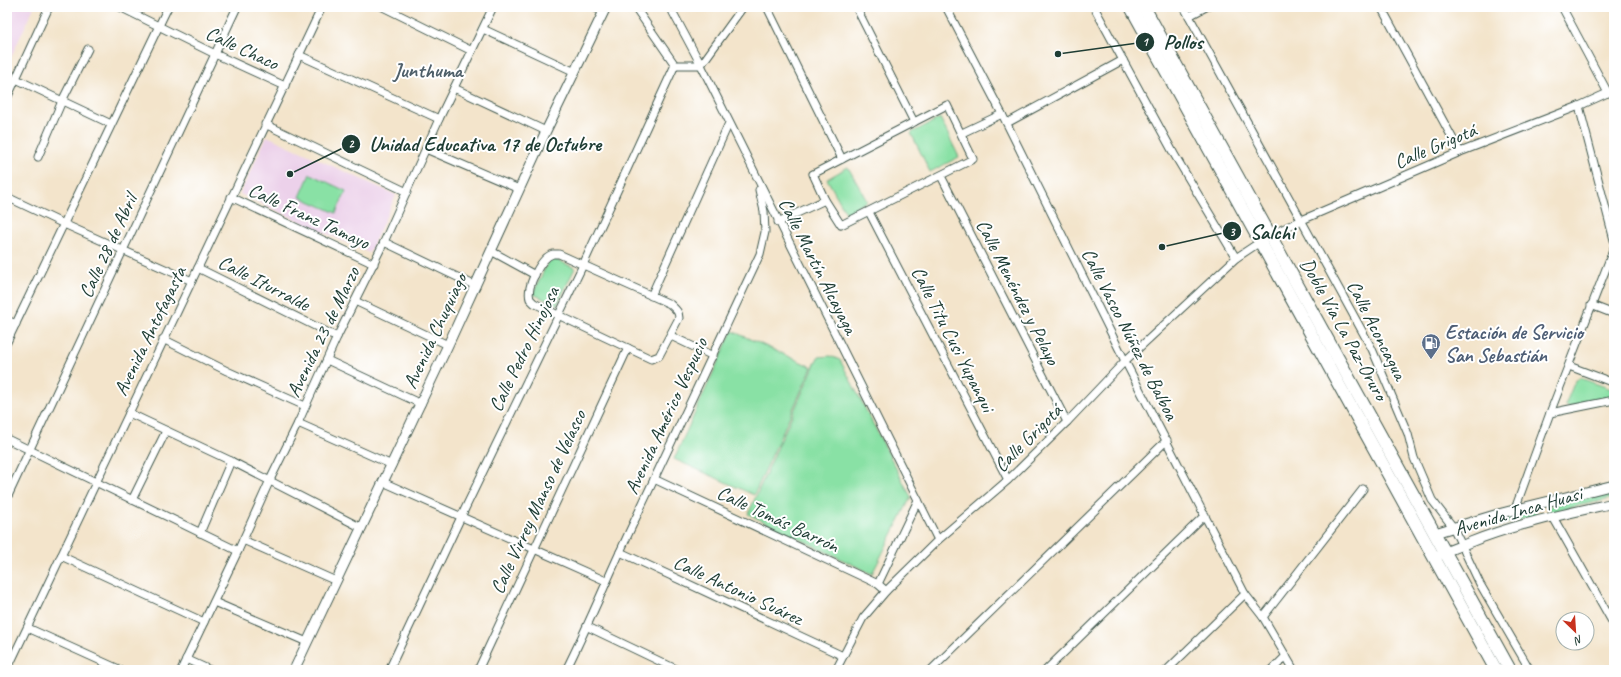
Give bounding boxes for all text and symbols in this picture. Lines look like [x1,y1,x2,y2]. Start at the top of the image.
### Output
street label: Calle Chaco [202,20,283,76]
callout: Pollos [1135,26,1211,59]
text: Pollos [1163,29,1205,55]
text: 1 [1142,34,1149,50]
district label: Junthuma [392,57,465,83]
street label: Calle Grigotá [1390,117,1482,174]
callout: Unidad Educativa 17 de Octubre [341,127,609,160]
text: Unidad Educativa 17 de Octubre [369,131,603,157]
text: 2 [348,136,355,152]
street label: Calle Franz Tamayo [245,177,374,255]
street label: Calle 28 de Abril [73,187,144,302]
street label: Calle Martín Alcayaga [773,194,864,340]
street label: Calle Menéndez y Pelayo [971,215,1066,370]
callout: Salchi [1222,215,1303,248]
text: Salchi [1250,219,1297,245]
text: 3 [1229,224,1236,240]
street label: Calle Vasco Núñez de Balboa [1076,244,1185,426]
street label: Calle Iturralde [214,249,315,317]
street label: Doble Vía La Paz-Oruro [1295,253,1394,406]
street label: Avenida Antofagasta [108,261,193,400]
street label: Avenida 23 de Marzo [281,262,366,401]
street label: Calle Titu Cusi Yupanqui [906,262,1001,418]
street label: Avenida Chuquiago [397,268,473,393]
street label: Calle Aconcagua [1341,276,1414,386]
street label: Calle Pedro Hinojosa [483,281,566,416]
place label: Estación de Servicio San Sebastián [1445,320,1585,368]
fuel station icon: Estación de Servicio San Sebastián [1420,332,1442,360]
street label: Avenida Américo Vespucio [619,333,714,498]
street label: Calle Grigotá [989,397,1069,477]
street label: Calle Virrey Manso de Velasco [484,405,592,598]
street label: Calle Tomás Barrón [713,480,844,559]
street label: Avenida Inca Huasi [1451,480,1587,541]
street label: Calle Antonio Suárez [670,549,808,632]
north arrow [1555,611,1595,651]
text: N [1571,632,1585,649]

